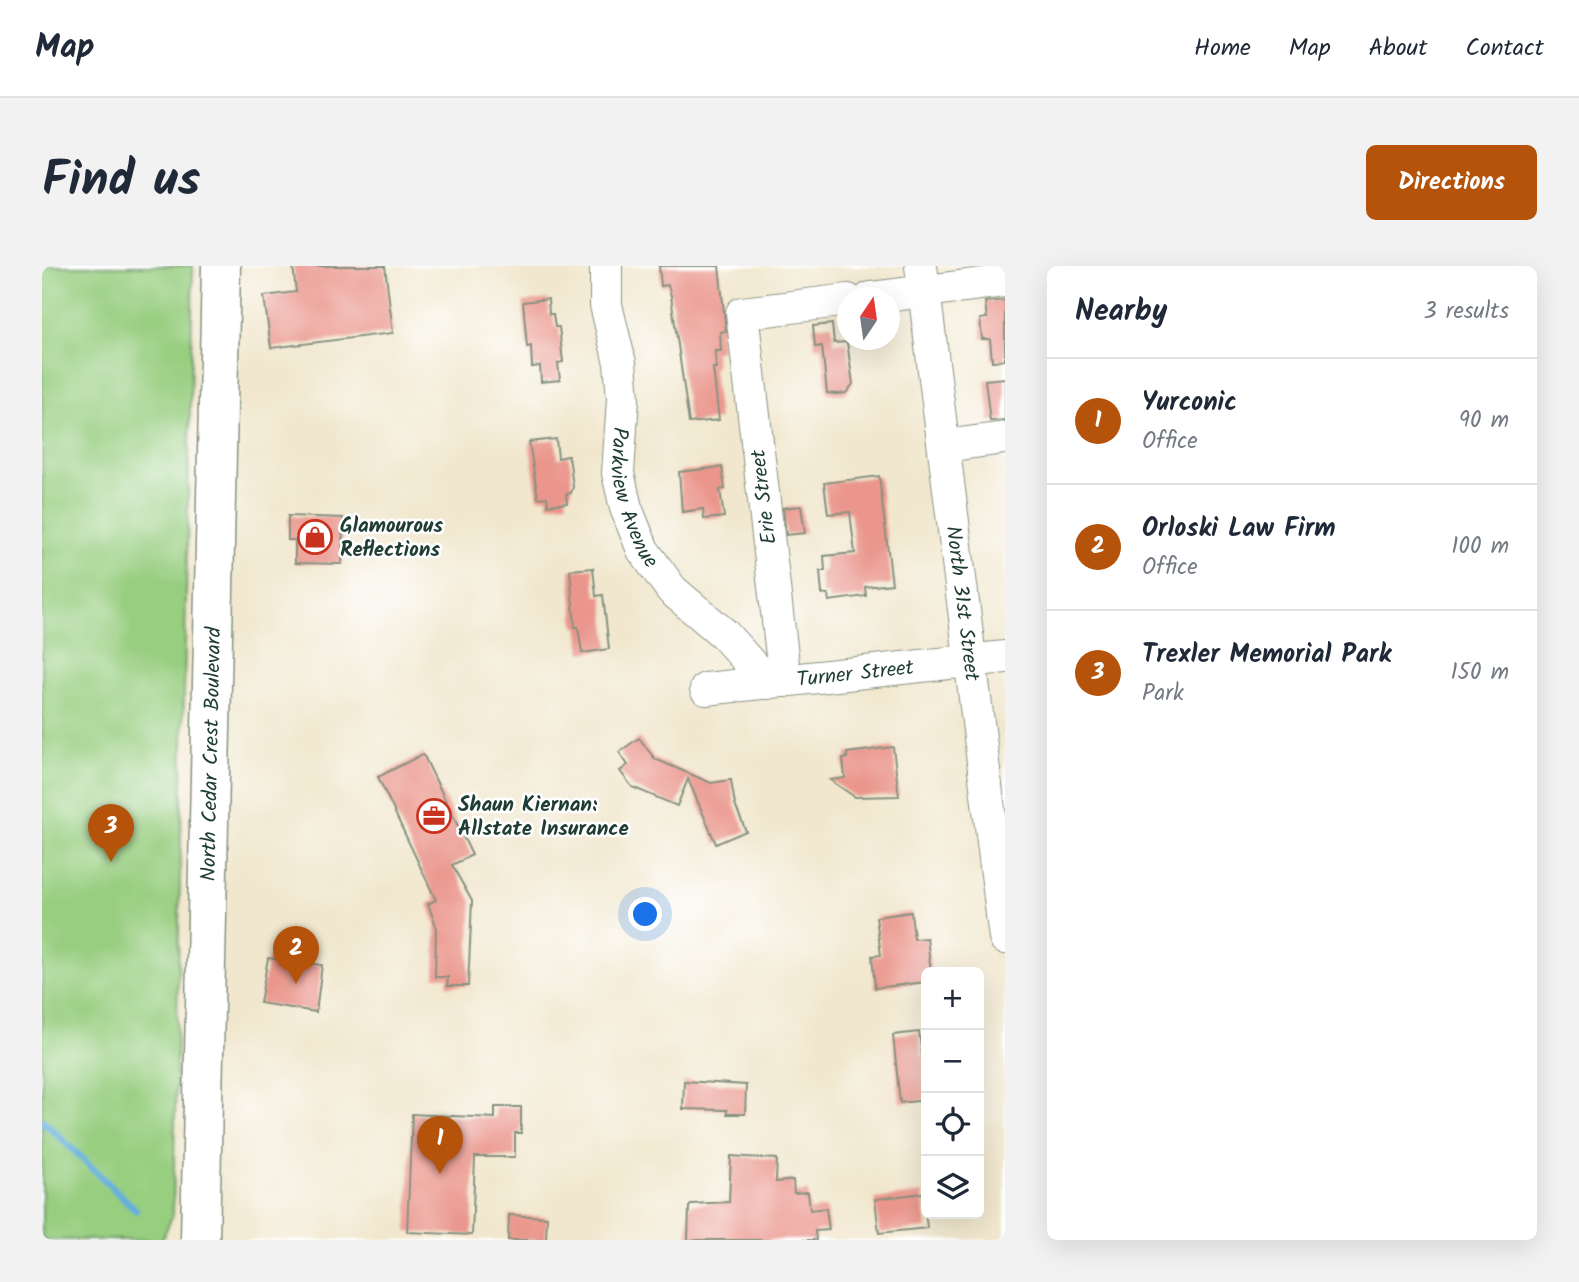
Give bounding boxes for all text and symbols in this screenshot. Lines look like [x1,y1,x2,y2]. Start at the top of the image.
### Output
text: Map [35,22,95,75]
text: Home [1194,29,1251,68]
text: Map [1289,29,1331,68]
text: About [1369,29,1427,68]
text: Contact [1465,29,1544,68]
text: Find us [42,143,200,221]
button: Directions [1366,145,1537,220]
north arrow [837,287,900,350]
text: Nearby [1075,288,1167,336]
text: 3 results [1423,294,1509,330]
text: Yurconic [1142,382,1237,424]
text: 1 [1095,403,1101,439]
text: 90 m [1459,403,1509,439]
text: Office [1142,424,1197,460]
street label: Parkview Avenue [600,426,666,576]
street label: Erie Street [742,447,787,546]
text: Orloski Law Firm [1142,508,1336,550]
place label: Glamourous Reflections [340,510,443,567]
shop icon: Glamourous Reflections [296,518,334,556]
street label: North 31st Street [936,524,988,684]
text: 2 [1091,529,1105,565]
text: 100 m [1451,529,1509,565]
text: Office [1142,550,1197,586]
street label: North Cedar Crest Boulevard [193,626,231,882]
text: Trexler Memorial Park [1142,634,1391,676]
street label: Turner Street [795,652,916,697]
text: 3 [1092,655,1104,691]
text: 150 m [1450,655,1509,691]
text: Park [1142,676,1184,712]
place label: Shaun Kiernan: Allstate Insurance [458,789,629,846]
office icon: Shaun Kiernan: Allstate Insurance [415,797,453,835]
pin: 3 [88,804,134,862]
your location [628,897,662,931]
pin: 2 [273,926,319,984]
map controls [921,967,984,1219]
button: + [921,967,984,1030]
button: − [921,1030,984,1093]
button: locate [921,1093,984,1156]
pin: 1 [417,1116,463,1174]
button: layers [921,1156,984,1219]

